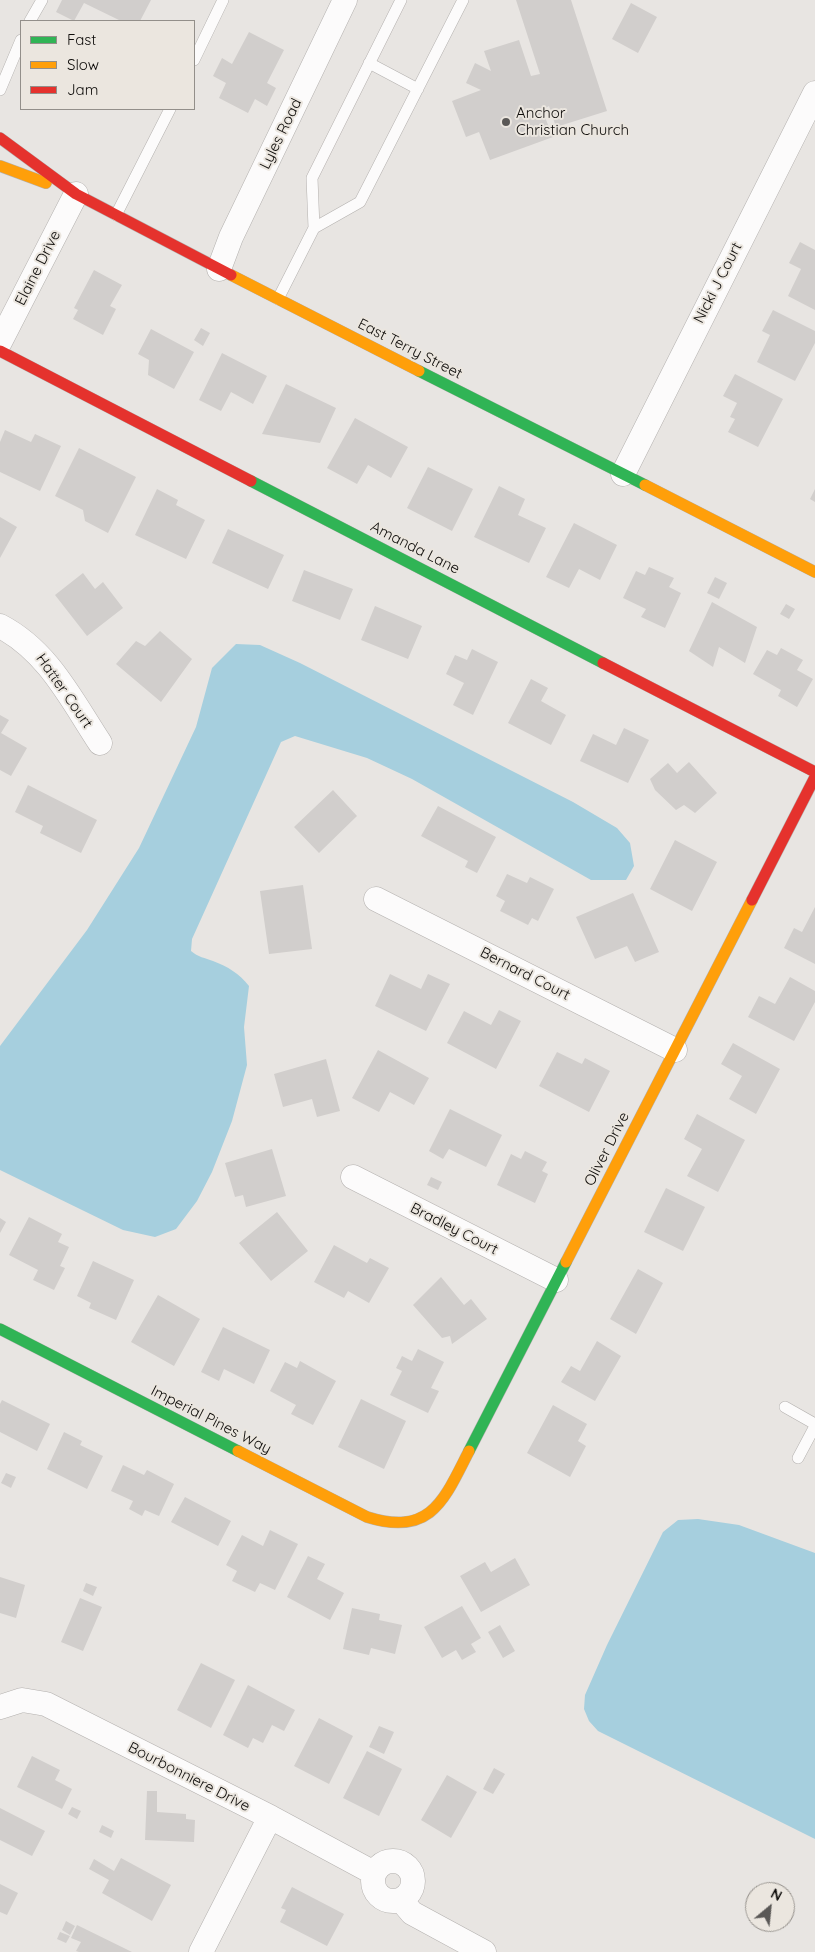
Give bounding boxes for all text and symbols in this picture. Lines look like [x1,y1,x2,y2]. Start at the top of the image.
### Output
legend [20,20,195,110]
text: Fast [67,30,96,49]
text: Slow [67,55,99,74]
text: Jam [67,80,98,99]
street label: Lyles Road [256,96,306,172]
place label: Anchor Christian Church [516,104,629,139]
marker: Anchor Christian Church [500,116,512,128]
street label: Elaine Drive [11,228,65,308]
street label: Nicki J Court [690,240,746,326]
street label: East Terry Street [355,315,465,383]
street label: Amanda Lane [367,518,463,578]
street label: Hatter Court [32,650,96,732]
street label: Bernard Court [477,944,573,1004]
street label: Oliver Drive [581,1109,633,1189]
street label: Bradley Court [407,1199,501,1259]
street label: Imperial Pines Way [148,1382,274,1458]
street label: Bourbonniere Drive [125,1738,253,1816]
north arrow [745,1882,795,1932]
text: N [768,1884,785,1905]

